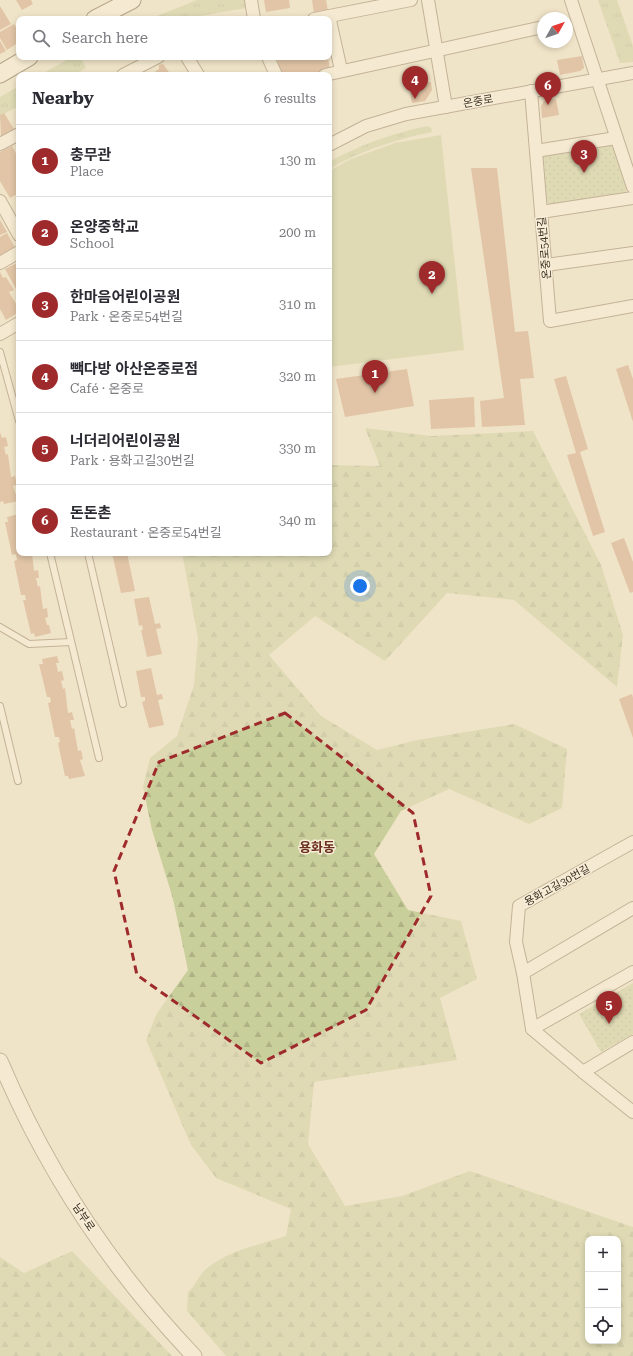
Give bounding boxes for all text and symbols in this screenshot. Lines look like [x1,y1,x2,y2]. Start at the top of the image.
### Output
north arrow [537,12,573,48]
search box [16,16,332,60]
icon: search [30,27,52,49]
text: Search here [62,29,148,47]
pin: 4 [402,66,428,99]
pin: 6 [535,72,561,105]
text: Nearby [32,88,94,108]
text: 6 results [264,91,316,106]
street label: 온중로 [462,92,494,111]
pin: 3 [571,140,597,173]
text: 충무관 [70,146,111,164]
text: 1 [41,153,49,168]
text: 130 m [279,153,316,168]
text: Place [70,164,104,179]
street label: 온중로54번길 [535,216,554,280]
text: 온양중학교 [70,218,139,236]
text: 2 [41,225,49,240]
text: 200 m [279,225,316,240]
text: School [70,236,114,251]
pin: 2 [419,261,445,294]
text: 한마음어린이공원 [70,288,180,306]
text: 3 [41,297,49,312]
text: 310 m [279,297,316,312]
text: Park · 온중로54번길 [70,309,183,324]
text: 빽다방 아산온중로점 [70,360,198,378]
pin: 1 [362,360,388,393]
text: 4 [41,369,49,384]
text: 320 m [279,369,316,384]
text: Café · 온중로 [70,381,144,396]
text: 너더리어린이공원 [70,432,180,450]
text: 5 [41,441,49,456]
text: 330 m [279,441,316,456]
text: Park · 용화고길30번길 [70,453,195,468]
text: 돈돈촌 [70,504,111,522]
text: 6 [41,513,49,528]
text: 340 m [279,513,316,528]
text: Restaurant · 온중로54번길 [70,525,222,540]
your location [350,576,370,596]
district label: 용화동 [299,840,335,855]
street label: 용화고길30번길 [522,862,592,909]
pin: 5 [596,991,622,1024]
street label: 남부로 [70,1201,97,1234]
map controls [585,1236,621,1344]
button: + [585,1236,621,1272]
button: − [585,1272,621,1308]
button: locate [585,1308,621,1344]

